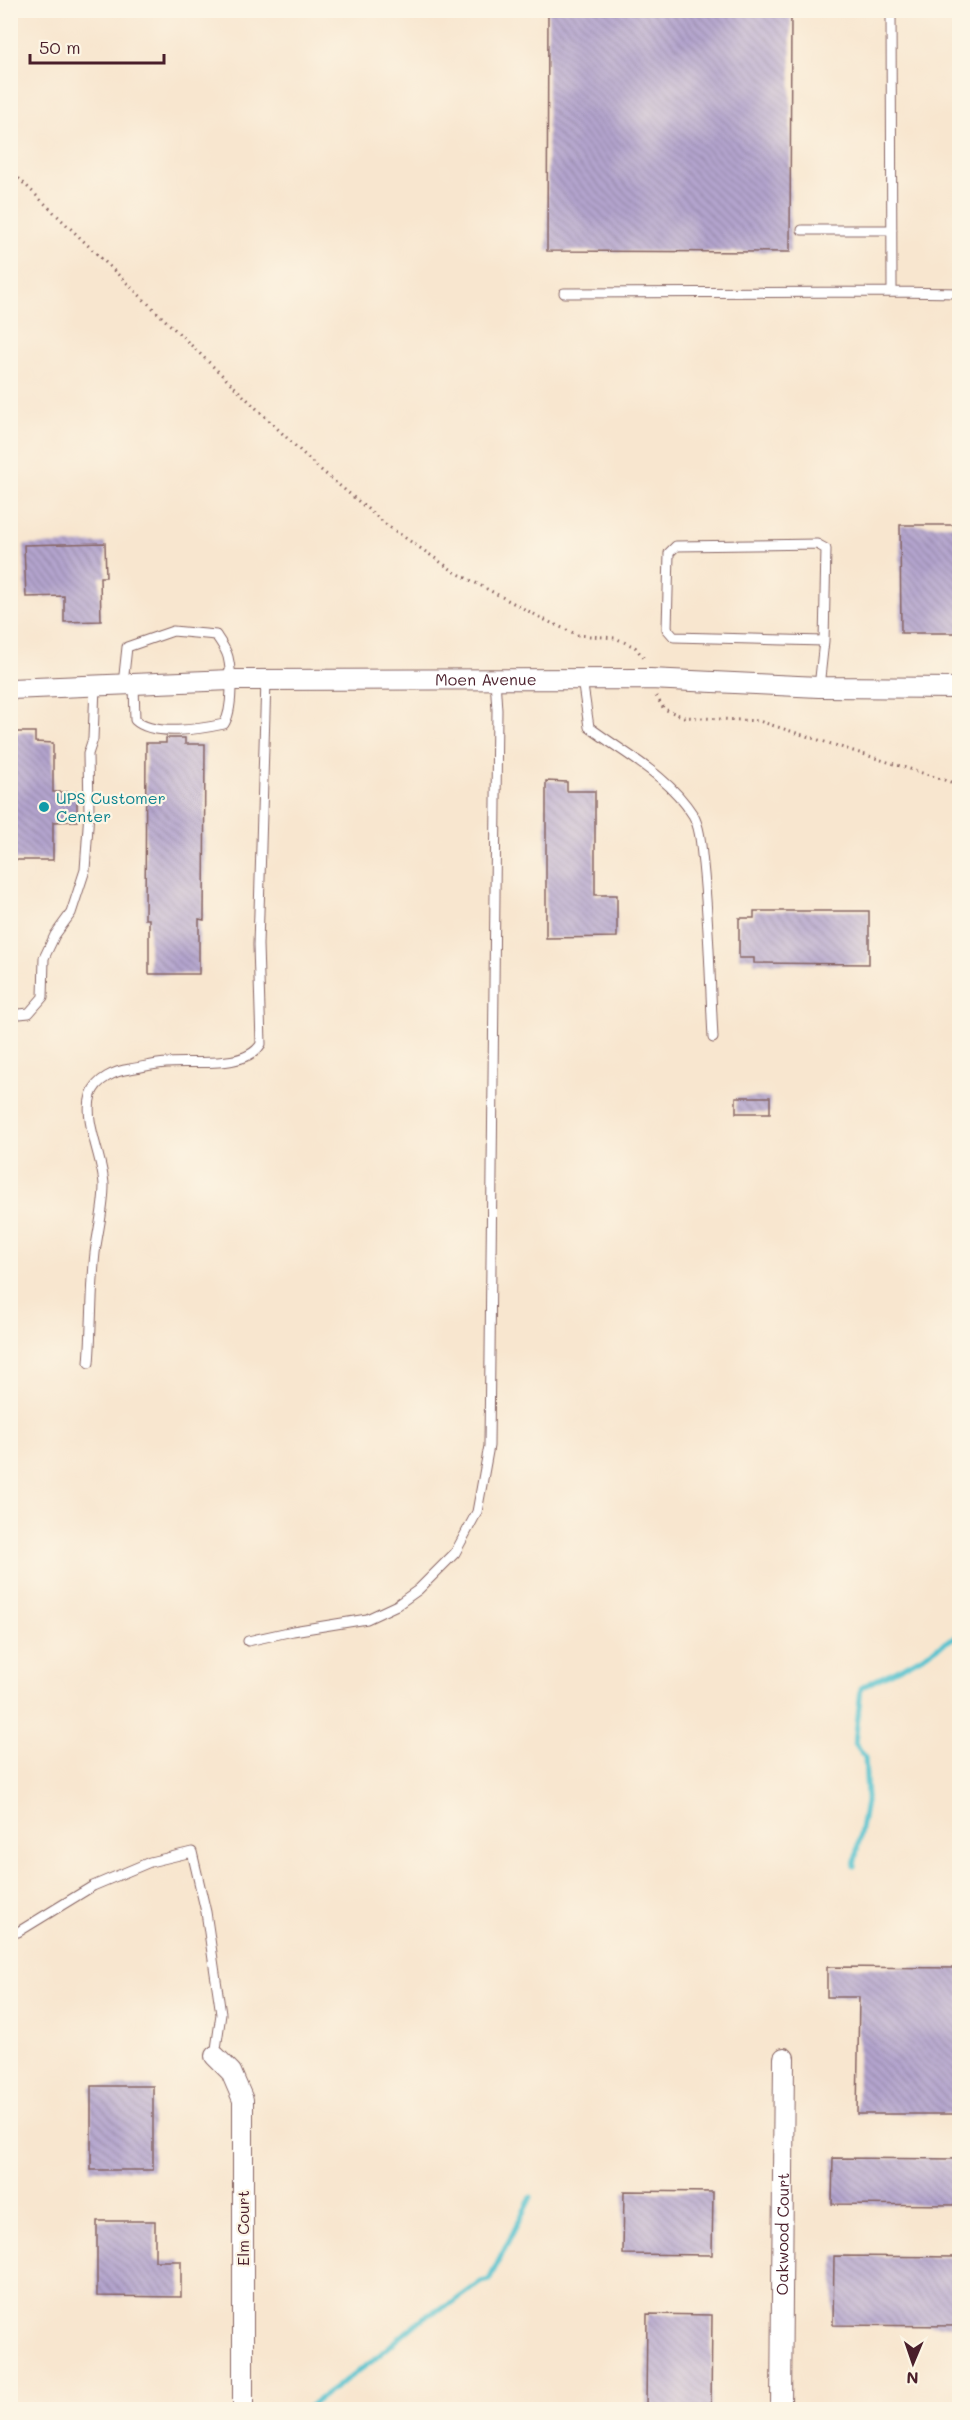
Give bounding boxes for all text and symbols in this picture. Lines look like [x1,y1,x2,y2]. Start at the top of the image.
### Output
scale bar [30,27,164,65]
text: 50 m [39,35,81,59]
street label: Moen Avenue [435,668,537,690]
place label: UPS Customer Center [56,787,166,826]
marker: UPS Customer Center [37,800,51,814]
street label: Oakwood Court [771,2173,793,2295]
street label: Elm Court [232,2190,253,2266]
north arrow [883,2333,943,2393]
text: N [906,2368,919,2389]

